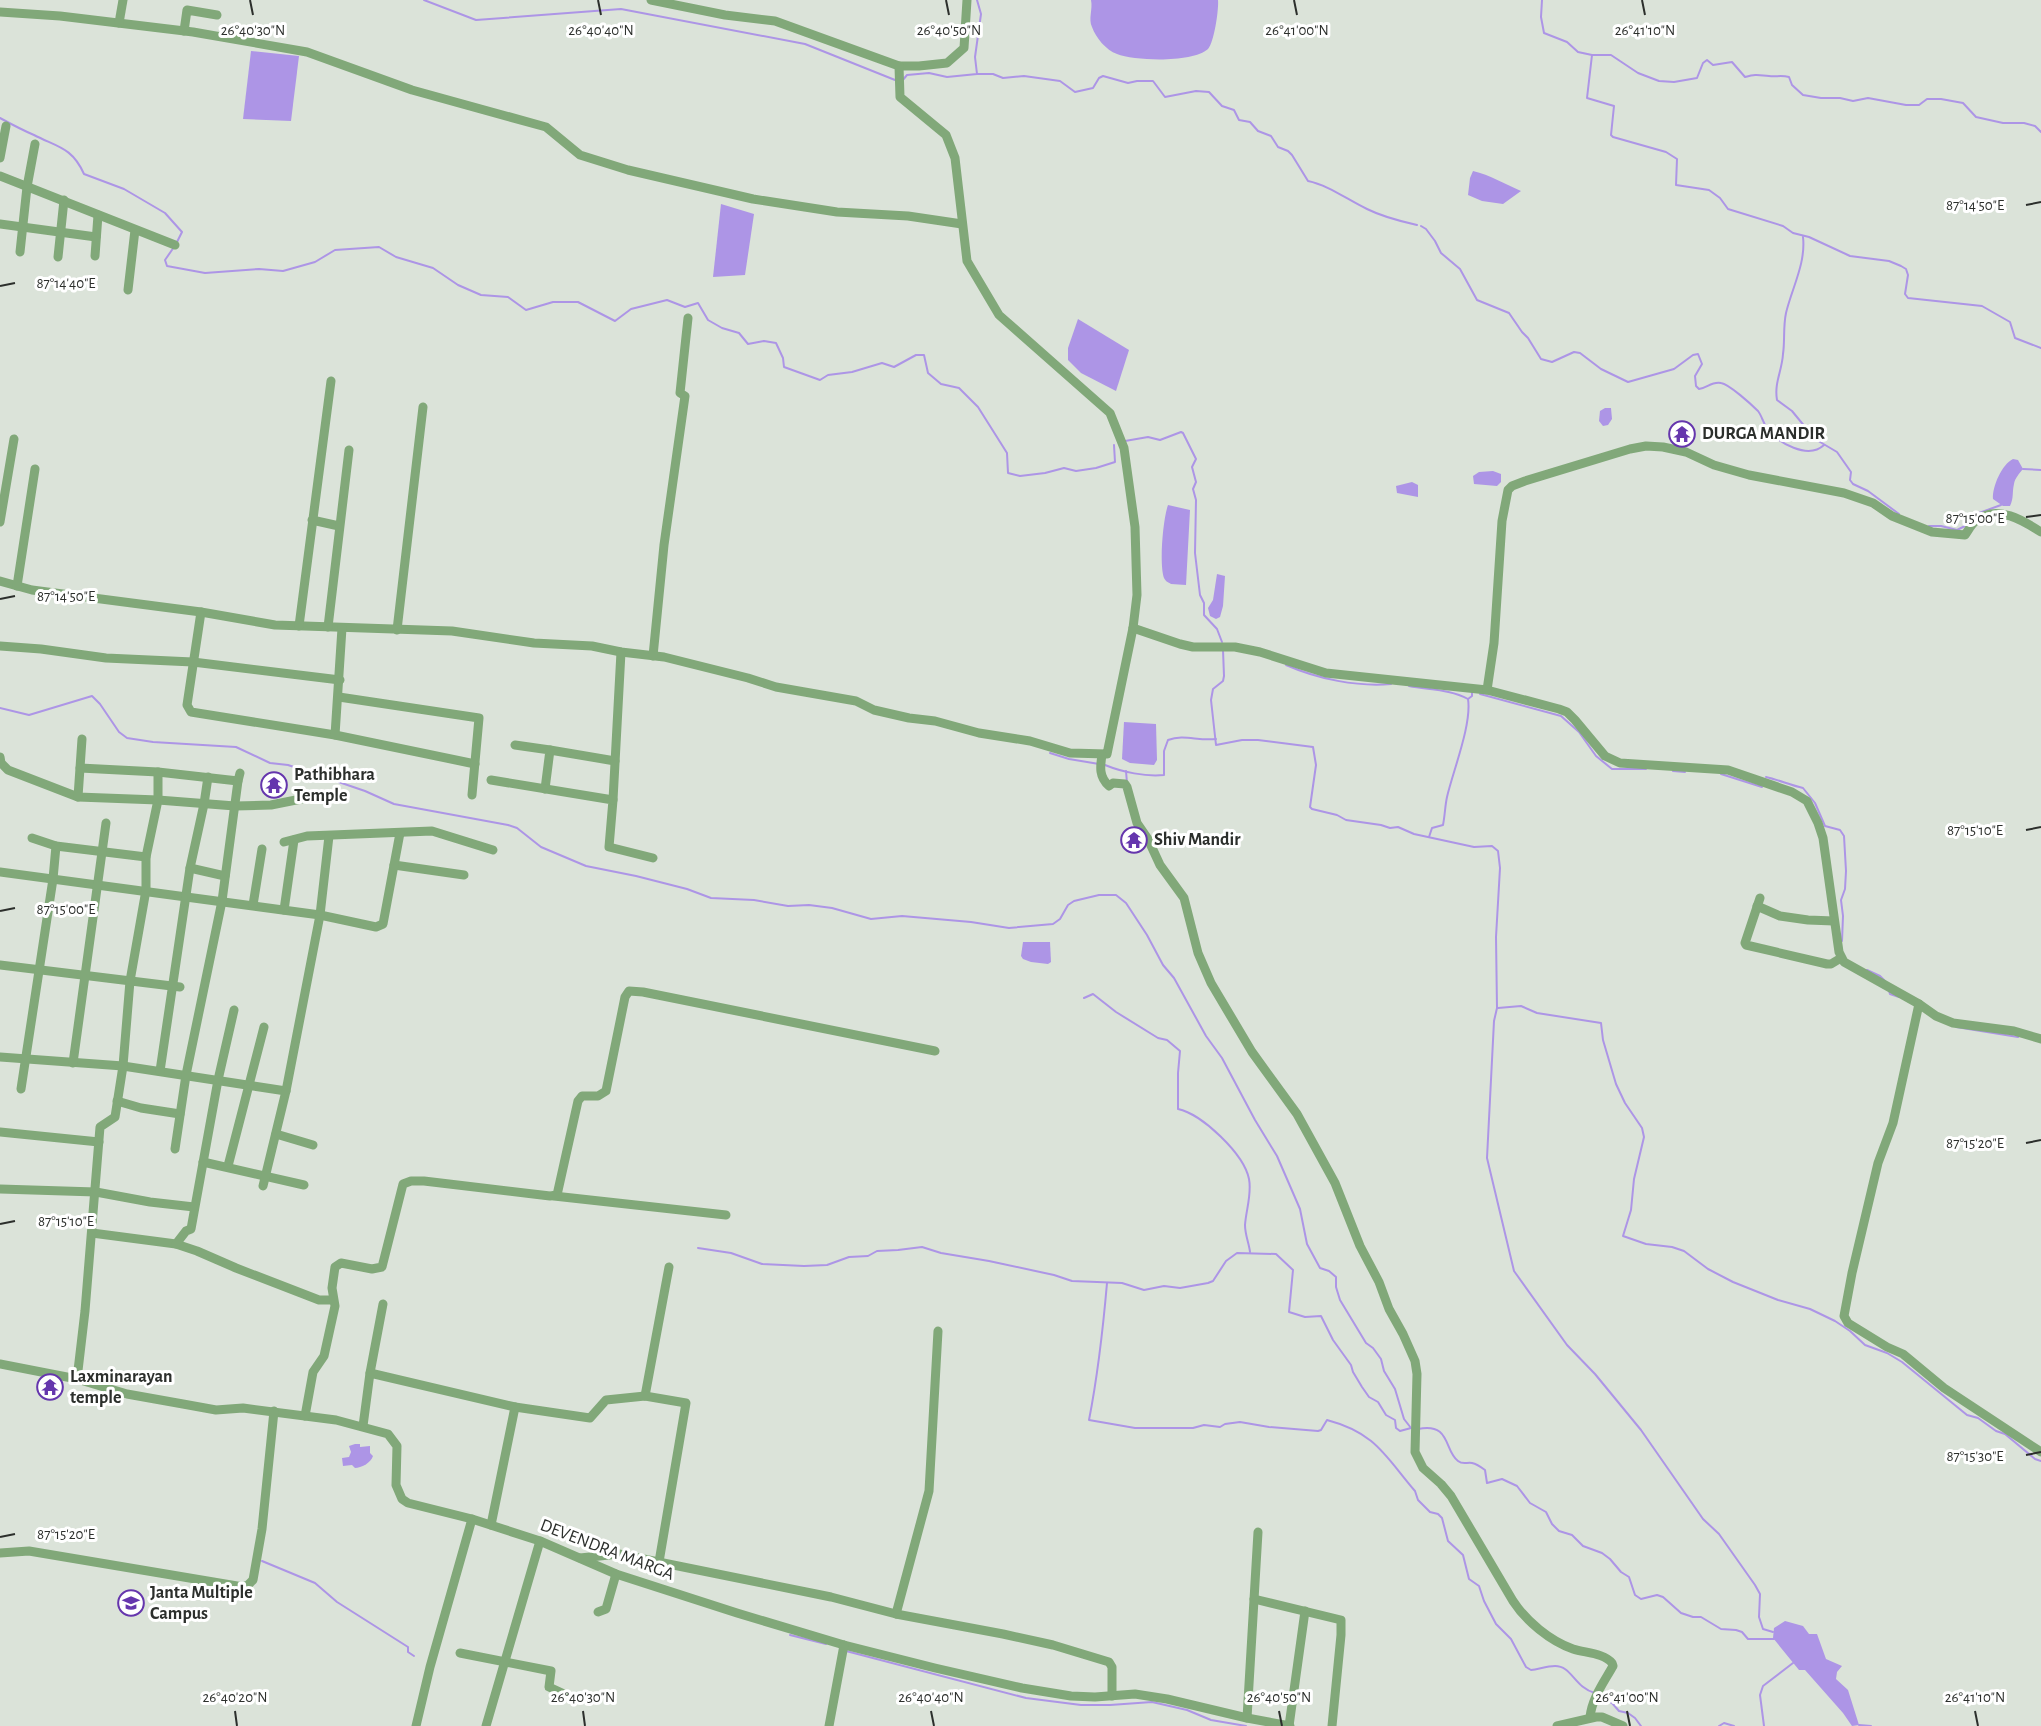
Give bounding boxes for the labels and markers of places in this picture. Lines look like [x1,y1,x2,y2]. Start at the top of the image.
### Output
temple icon: DURGA MANDIR [1667,419,1697,449]
place label: DURGA MANDIR [1702,425,1825,443]
place label: Pathibhara Temple [294,766,375,805]
temple icon: Pathibhara Temple [259,770,289,800]
temple icon: Shiv Mandir [1119,825,1149,855]
place label: Shiv Mandir [1154,831,1241,849]
place label: Laxminarayan temple [70,1368,173,1407]
temple icon: Laxminarayan temple [35,1372,65,1402]
place label: Janta Multiple Campus [150,1584,253,1623]
school or university icon: Janta Multiple Campus [116,1588,146,1618]

